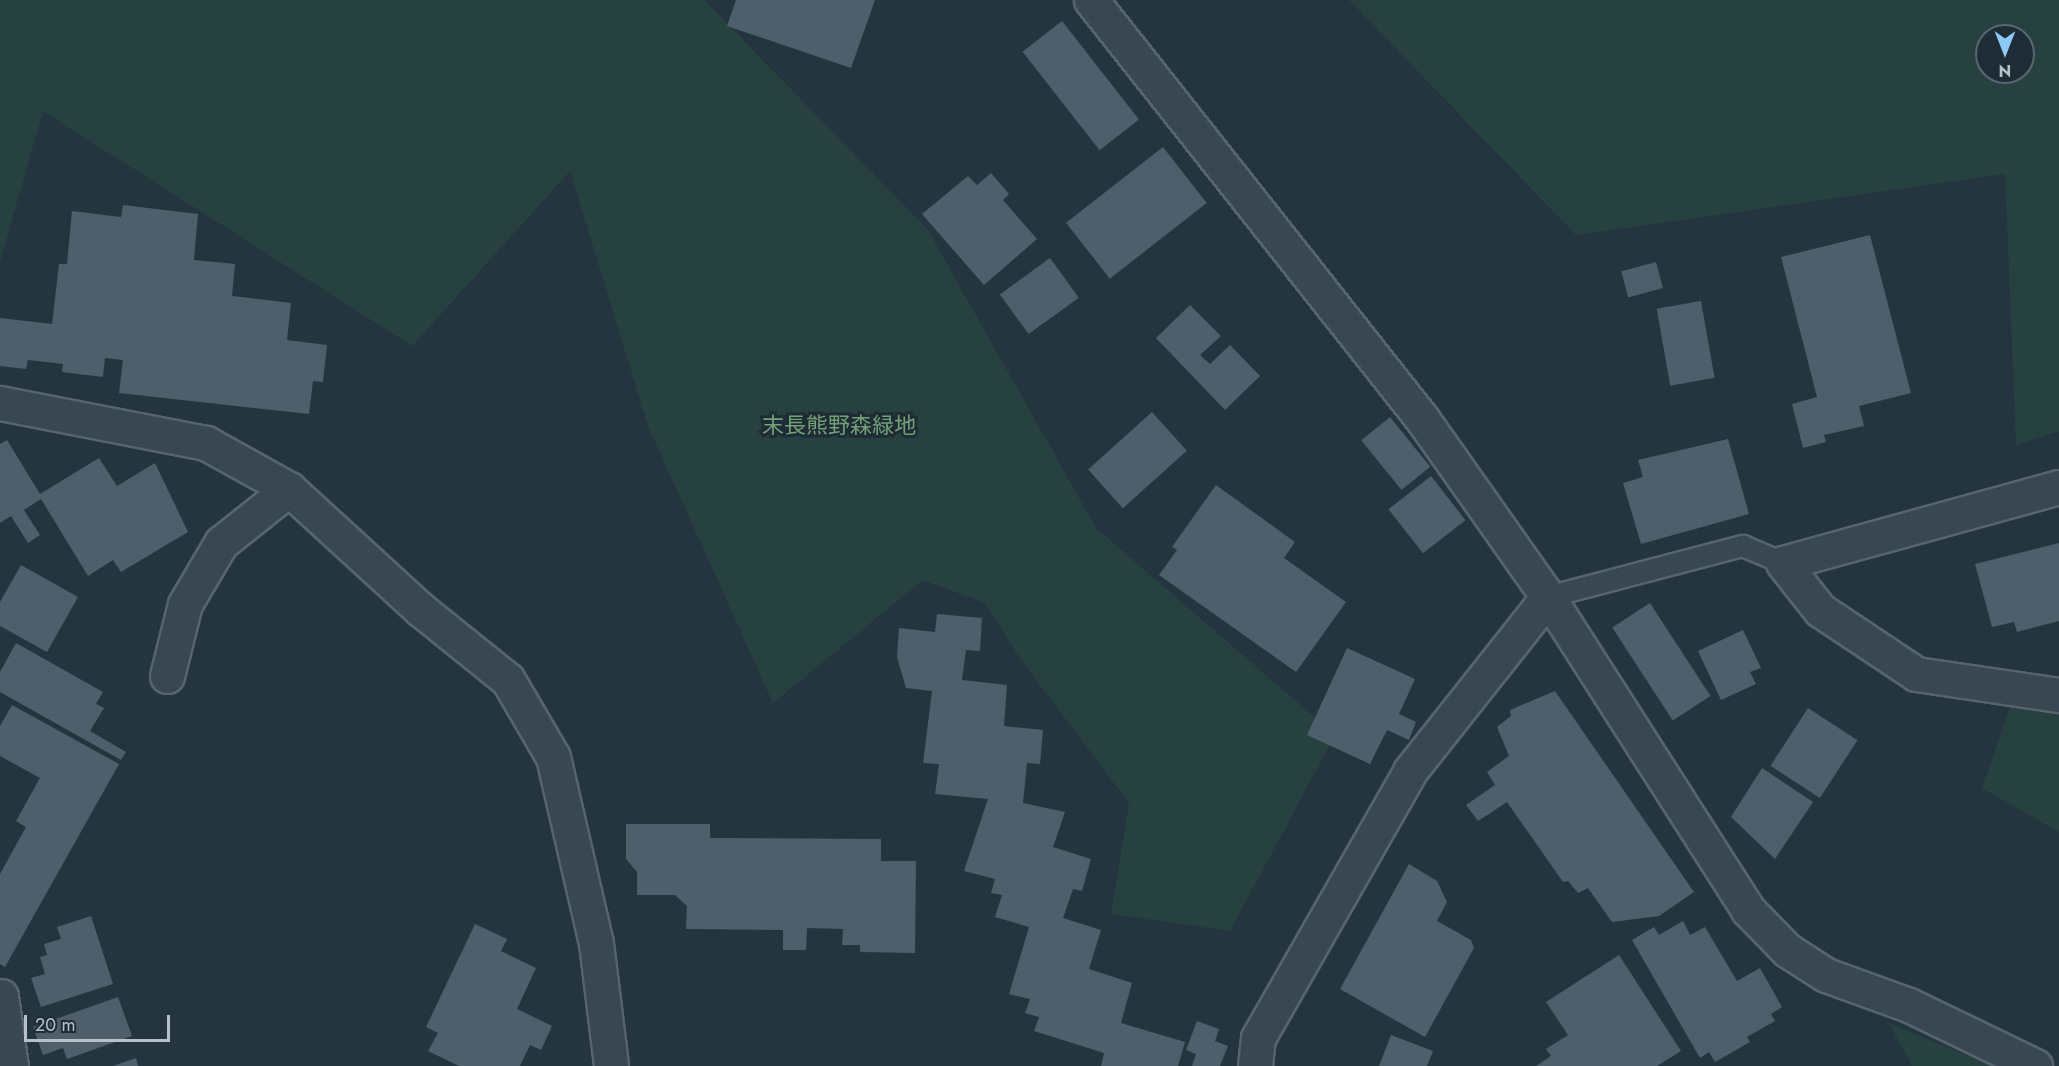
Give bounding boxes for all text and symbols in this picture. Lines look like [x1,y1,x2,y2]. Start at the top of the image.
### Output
north arrow [1975,24,2035,84]
text: N [1999,59,2011,82]
park label: 末長熊野森緑地 [762,413,916,439]
scale bar [27,1003,172,1041]
text: 20 m [35,1012,75,1038]

